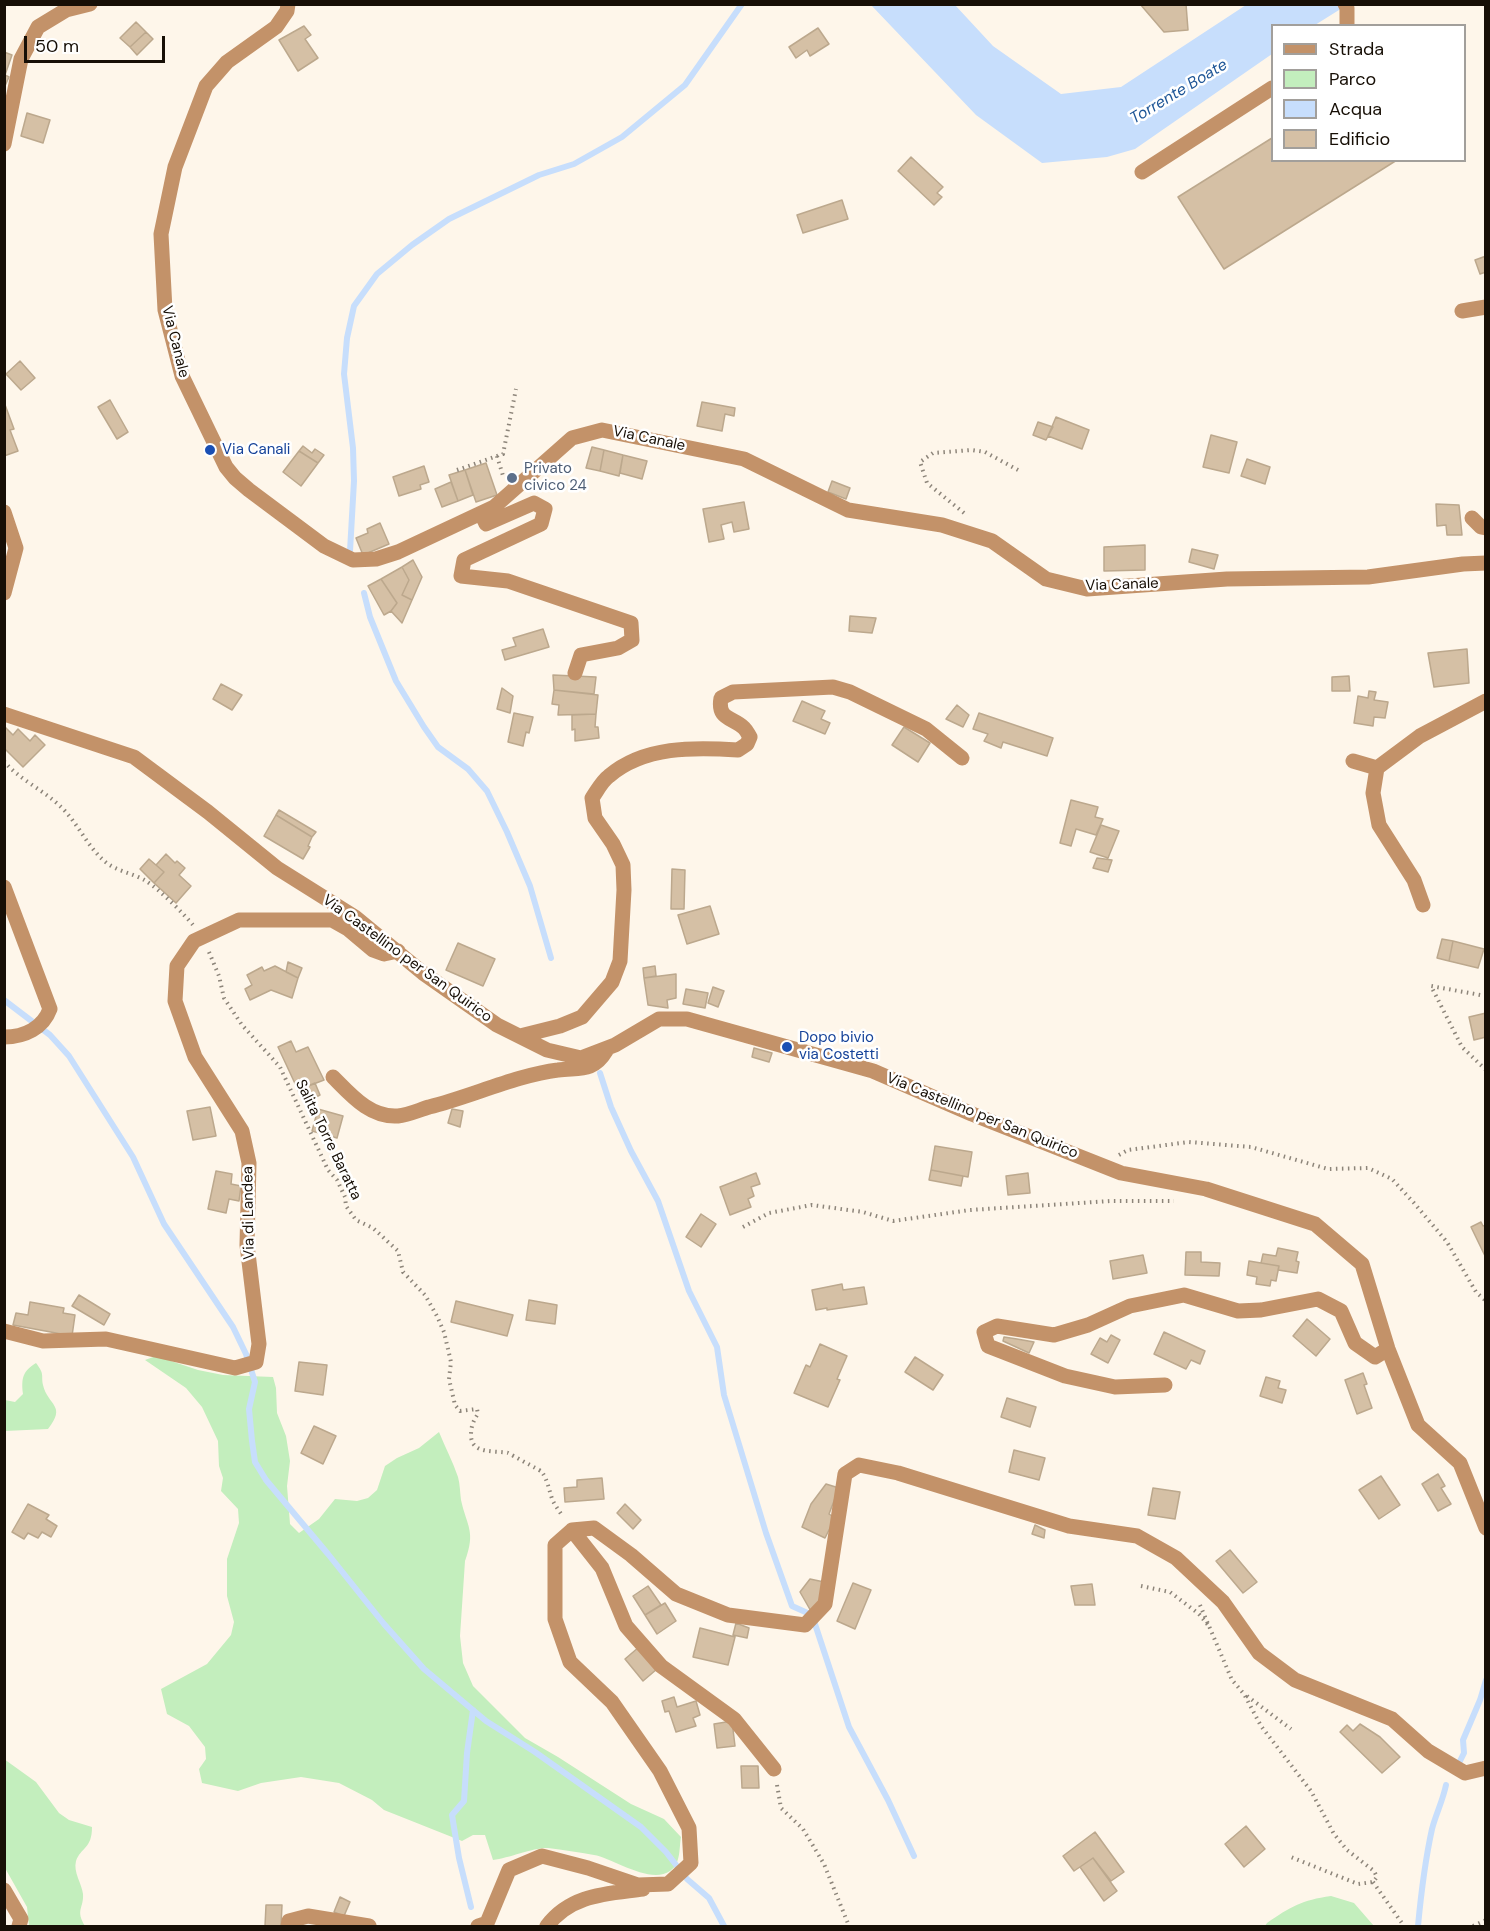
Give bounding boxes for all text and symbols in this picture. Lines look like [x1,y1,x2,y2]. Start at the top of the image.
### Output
scale bar [27,24,168,62]
legend [1271,24,1466,162]
text: 50 m [35,34,79,58]
text: Strada [1329,37,1384,61]
water label: Torrente Boate [1127,55,1231,129]
text: Parco [1329,67,1376,91]
text: Acqua [1329,97,1382,121]
text: Edificio [1329,127,1390,151]
street label: Via Canale [157,304,193,380]
street label: Via Canale [611,423,687,455]
place label: Via Canali [222,441,290,459]
marker: Via Canali [203,443,217,457]
place label: Privato civico 24 [524,460,587,495]
marker: Privato civico 24 [505,471,519,485]
street label: Via Canale [1085,575,1159,595]
street label: Via Castellino per San Quirico [319,891,495,1027]
place label: Dopo bivio via Costetti [799,1029,879,1064]
marker: Dopo bivio via Costetti [780,1040,794,1054]
street label: Via Castellino per San Quirico [883,1069,1081,1163]
street label: Salita Torre Baratta [291,1077,365,1203]
street label: Via di Landea [239,1166,259,1260]

